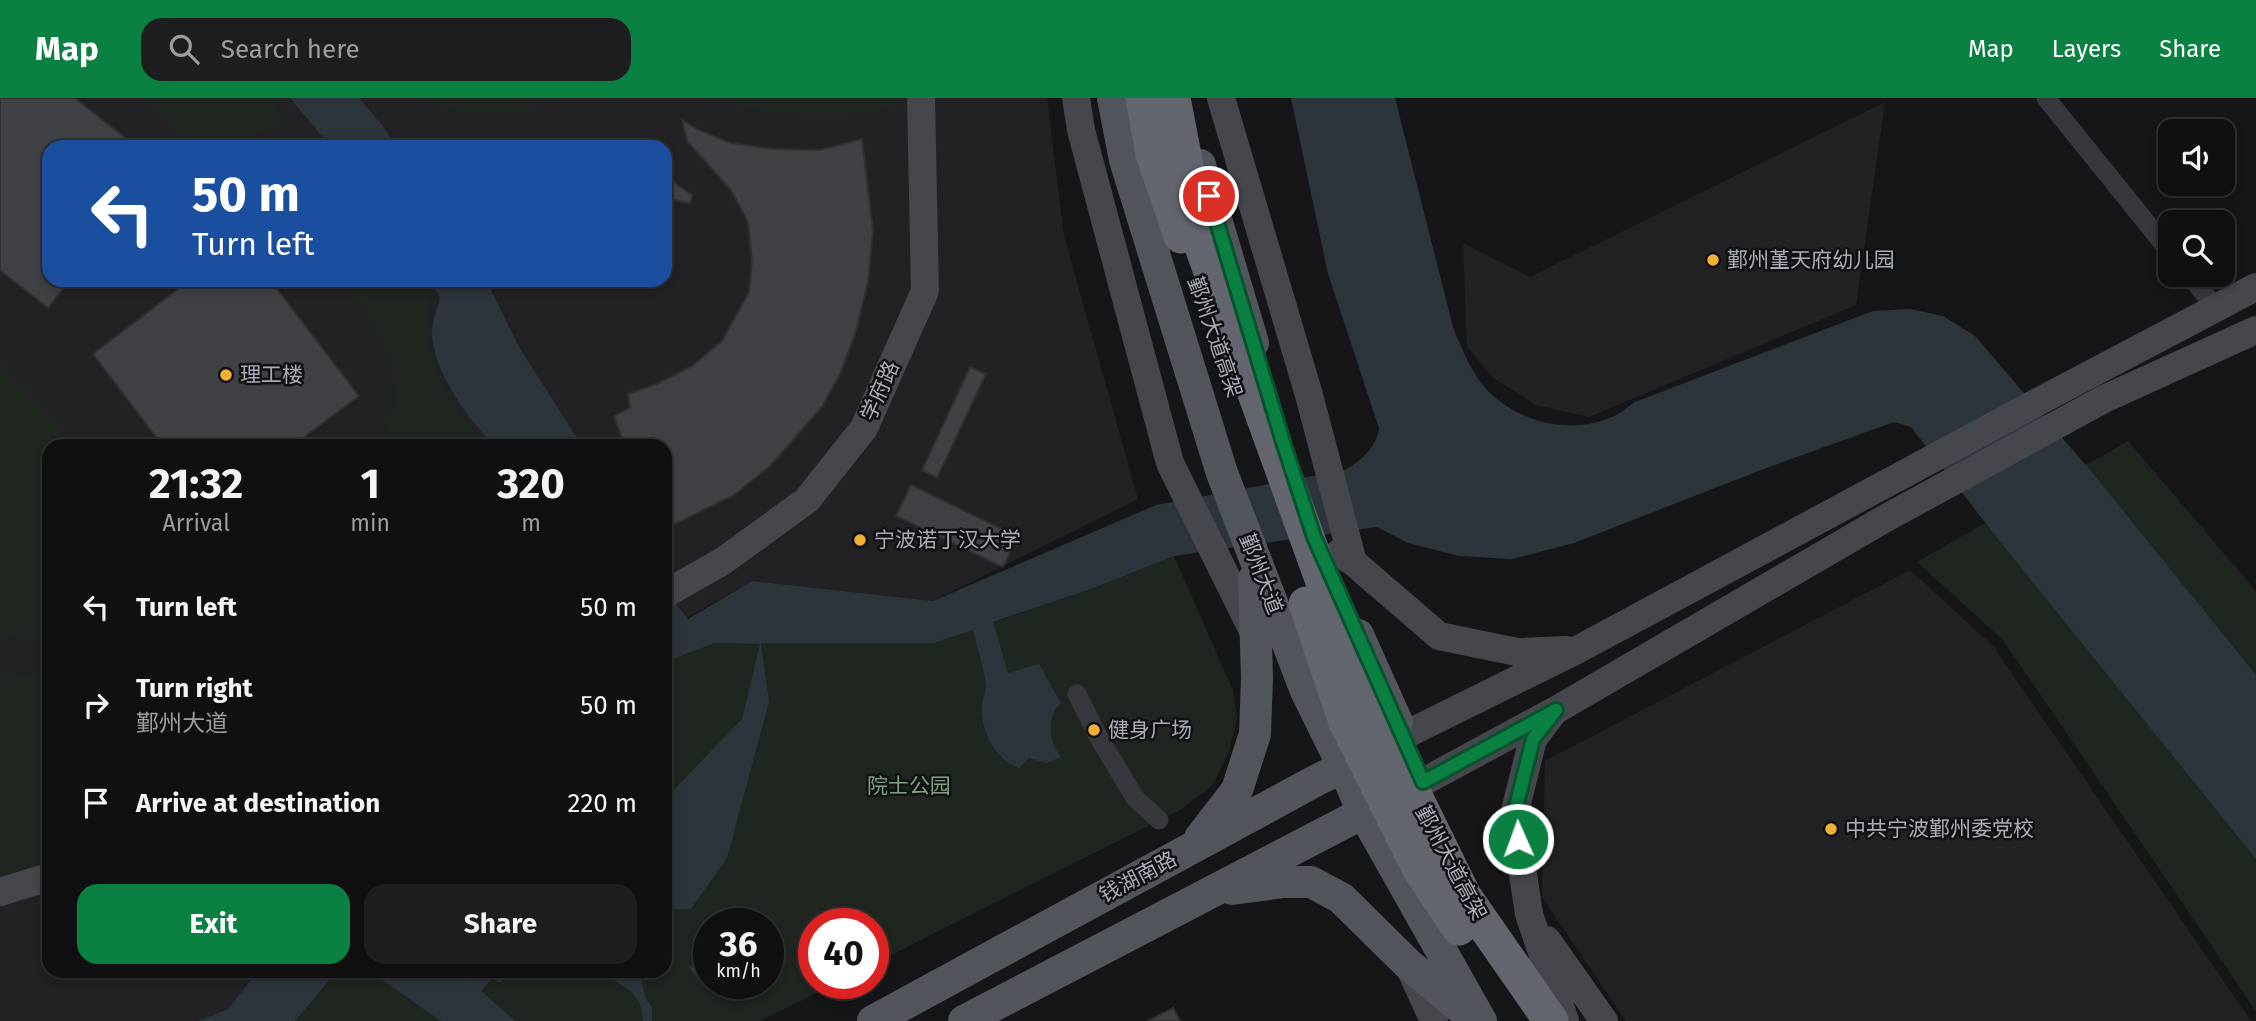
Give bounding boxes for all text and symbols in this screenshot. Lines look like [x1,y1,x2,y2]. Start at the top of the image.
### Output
search box [141,18,631,81]
text: Map [35,29,99,69]
icon: search [165,30,203,68]
text: Search here [221,34,360,65]
text: Map [1968,35,2014,63]
text: Layers [2052,35,2121,63]
text: Share [2159,35,2221,63]
map controls [2158,119,2235,287]
button: sound [2158,119,2235,196]
text: 50 m [192,165,300,224]
pin [1179,166,1239,226]
icon: left [77,168,168,259]
icon: arrive [1190,177,1228,215]
button: search [2158,210,2235,287]
text: Turn left [192,225,314,263]
place label: 鄞州堇天府幼儿园 [1727,247,1895,273]
marker: 鄞州堇天府幼儿园 [1705,252,1721,268]
street label: 鄞州大道高架 [1182,273,1248,401]
street label: 学府路 [855,357,905,425]
place label: 理工楼 [240,362,303,388]
marker: 理工楼 [218,367,234,383]
text: 21:32 [149,459,243,509]
text: 1 [360,459,380,509]
text: 320 [497,459,565,509]
text: Arrival [162,509,230,537]
text: min [350,509,390,537]
text: m [521,509,541,537]
place label: 宁波诺丁汉大学 [874,527,1021,553]
street label: 鄞州大道 [1234,530,1288,618]
marker: 宁波诺丁汉大学 [852,532,868,548]
icon: left [77,588,115,626]
text: Turn left [136,592,237,623]
text: 50 m [580,592,637,623]
text: Turn right [136,673,253,704]
icon: right [77,686,115,724]
text: 50 m [580,690,637,721]
text: 鄞州大道 [136,709,228,737]
place label: 健身广场 [1108,717,1192,743]
marker: 健身广场 [1086,722,1102,738]
park label: 院士公园 [867,773,951,799]
icon: arrive [77,784,115,822]
text: Arrive at destination [136,788,380,819]
text: 220 m [568,788,637,819]
street label: 鄞州大道高架 [1410,801,1492,925]
position arrow [1481,802,1555,876]
place label: 中共宁波鄞州委党校 [1845,816,2034,842]
marker: 中共宁波鄞州委党校 [1823,821,1839,837]
street label: 钱湖南路 [1095,846,1181,908]
button: Exit [77,884,350,964]
button: Share [364,884,637,964]
speed limit sign: 40 [798,908,889,999]
text: 36 [720,923,757,965]
text: km/h [716,960,761,982]

